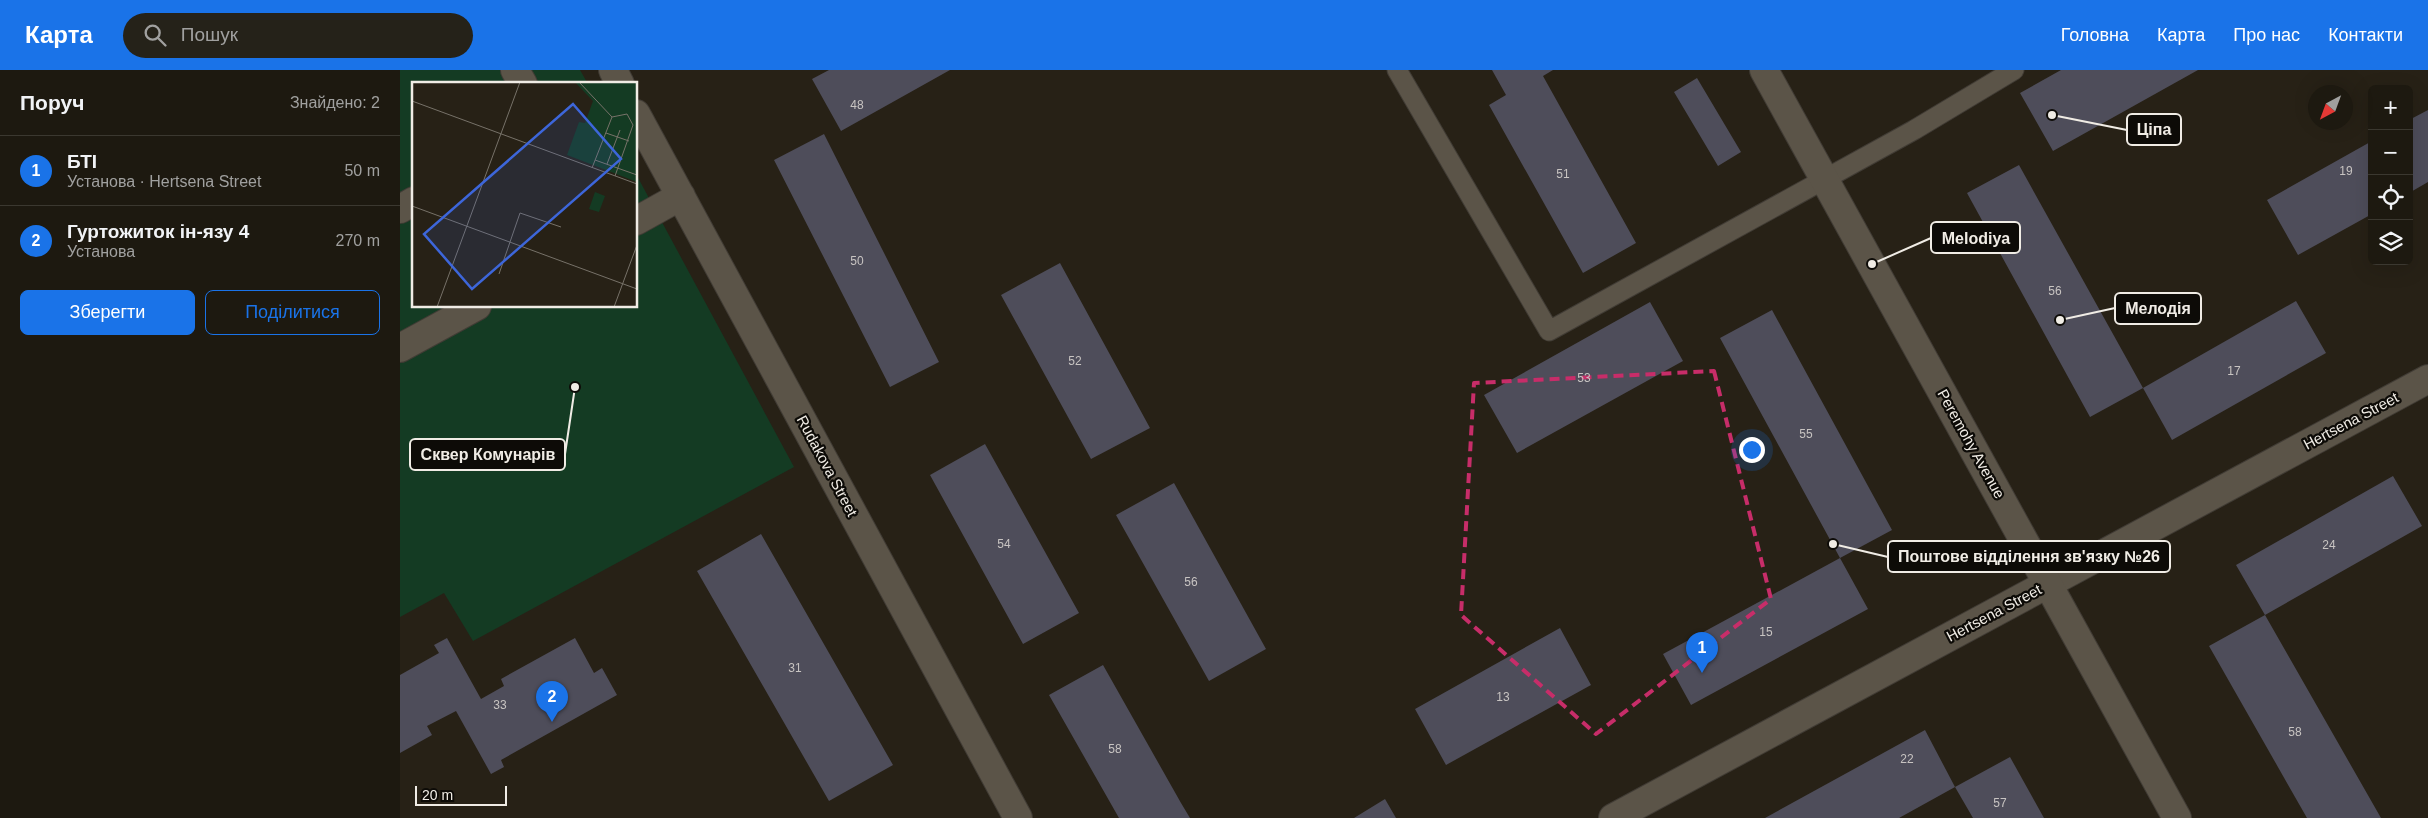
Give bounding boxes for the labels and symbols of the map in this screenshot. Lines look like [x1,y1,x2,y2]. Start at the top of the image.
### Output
inset map [412,82,638,308]
north arrow [2308,85,2353,130]
house number: 48 [850,98,864,112]
callout: Ціпа [2127,114,2181,145]
text: Ціпа [2137,121,2171,138]
house number: 19 [2339,164,2353,178]
house number: 51 [1556,167,1570,181]
callout: Melodiya [1931,222,2020,253]
text: Melodiya [1942,230,2010,247]
house number: 50 [850,254,864,268]
house number: 56 [2048,284,2062,298]
callout: Мелодія [2115,293,2201,324]
text: Мелодія [2125,300,2191,317]
house number: 52 [1068,354,1082,368]
house number: 17 [2227,364,2241,378]
house number: 53 [1577,371,1591,385]
street label: Peremohy Avenue [1934,386,2009,501]
street label: Hertsena Street [2300,388,2402,453]
street label: Rudakova Street [794,412,862,520]
house number: 55 [1799,427,1813,441]
your location [1739,437,1765,463]
callout: Сквер Комунарів [410,439,565,470]
text: Сквер Комунарів [421,446,556,463]
house number: 54 [997,537,1011,551]
house number: 24 [2322,538,2336,552]
callout: Поштове відділення зв'язку №26 [1888,541,2170,572]
text: Поштове відділення зв'язку №26 [1898,548,2160,565]
house number: 56 [1184,575,1198,589]
street label: Hertsena Street [1943,580,2045,645]
house number: 15 [1759,625,1773,639]
pin: 1 [1686,632,1718,673]
house number: 31 [788,661,802,675]
pin: 2 [536,681,568,722]
house number: 13 [1496,690,1510,704]
house number: 33 [493,698,507,712]
house number: 58 [2288,725,2302,739]
house number: 58 [1108,742,1122,756]
house number: 22 [1900,752,1914,766]
scale bar [415,783,508,806]
house number: 57 [1993,796,2007,810]

